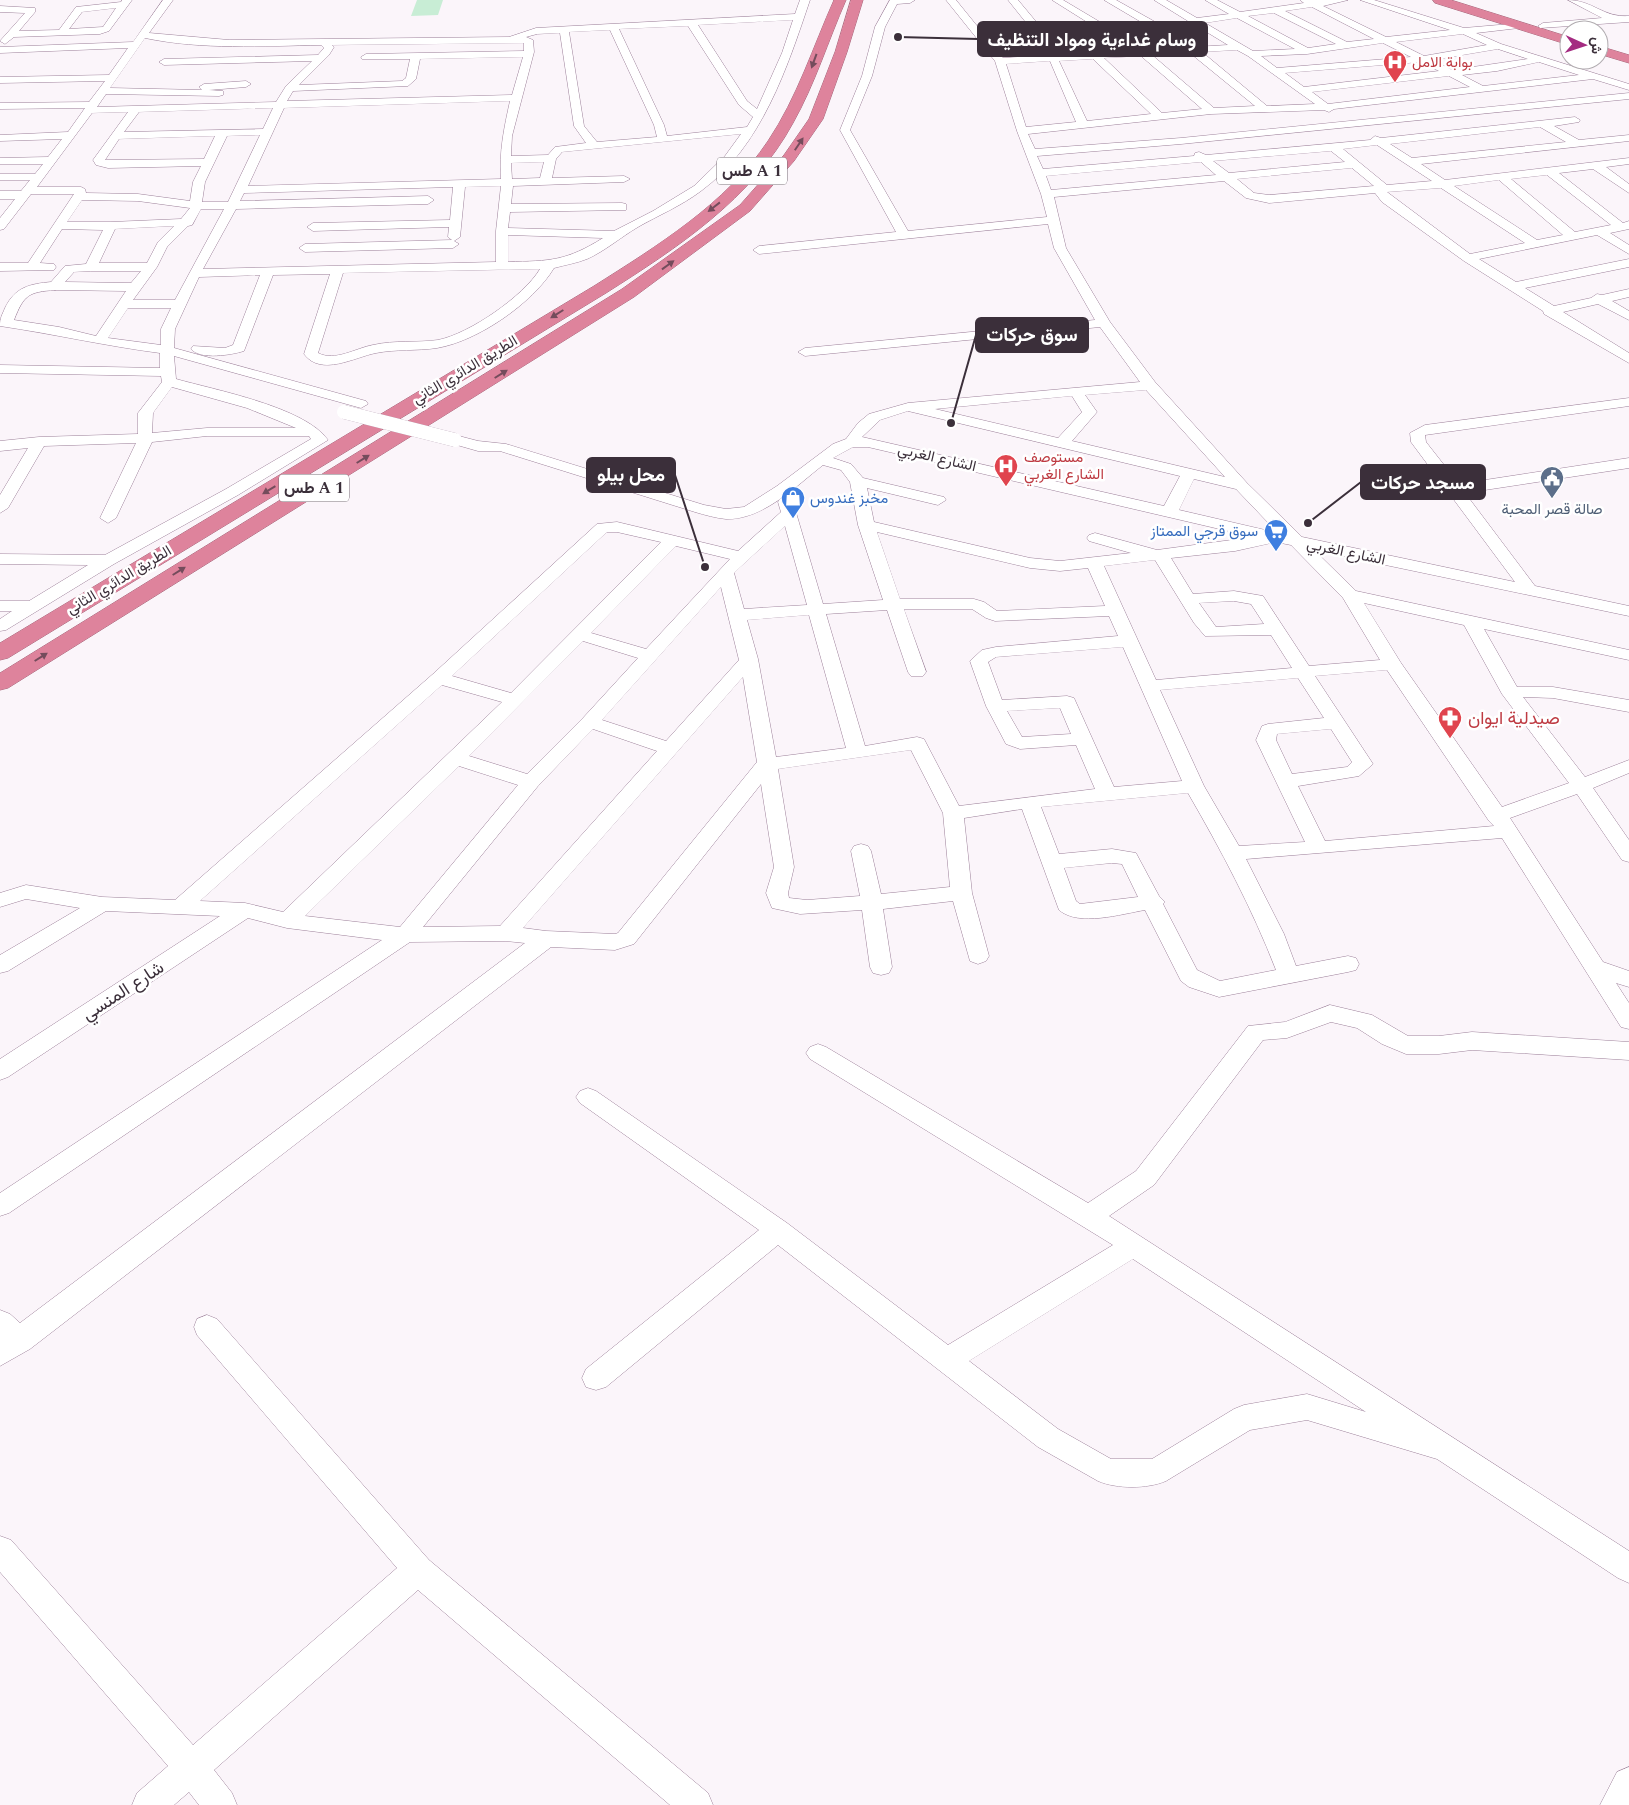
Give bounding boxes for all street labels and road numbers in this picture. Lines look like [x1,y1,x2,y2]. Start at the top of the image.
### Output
road number: طس A 1 [717,158,787,185]
street label: الطريق الدائري الثاني [408,329,523,411]
street label: الشارع الغربي [895,438,979,479]
road number: طس A 1 [279,474,349,502]
street label: الشارع الغربي [1304,532,1387,573]
street label: الطريق الدائري الثاني [62,539,177,621]
street label: شارع المنسي [77,954,170,1029]

